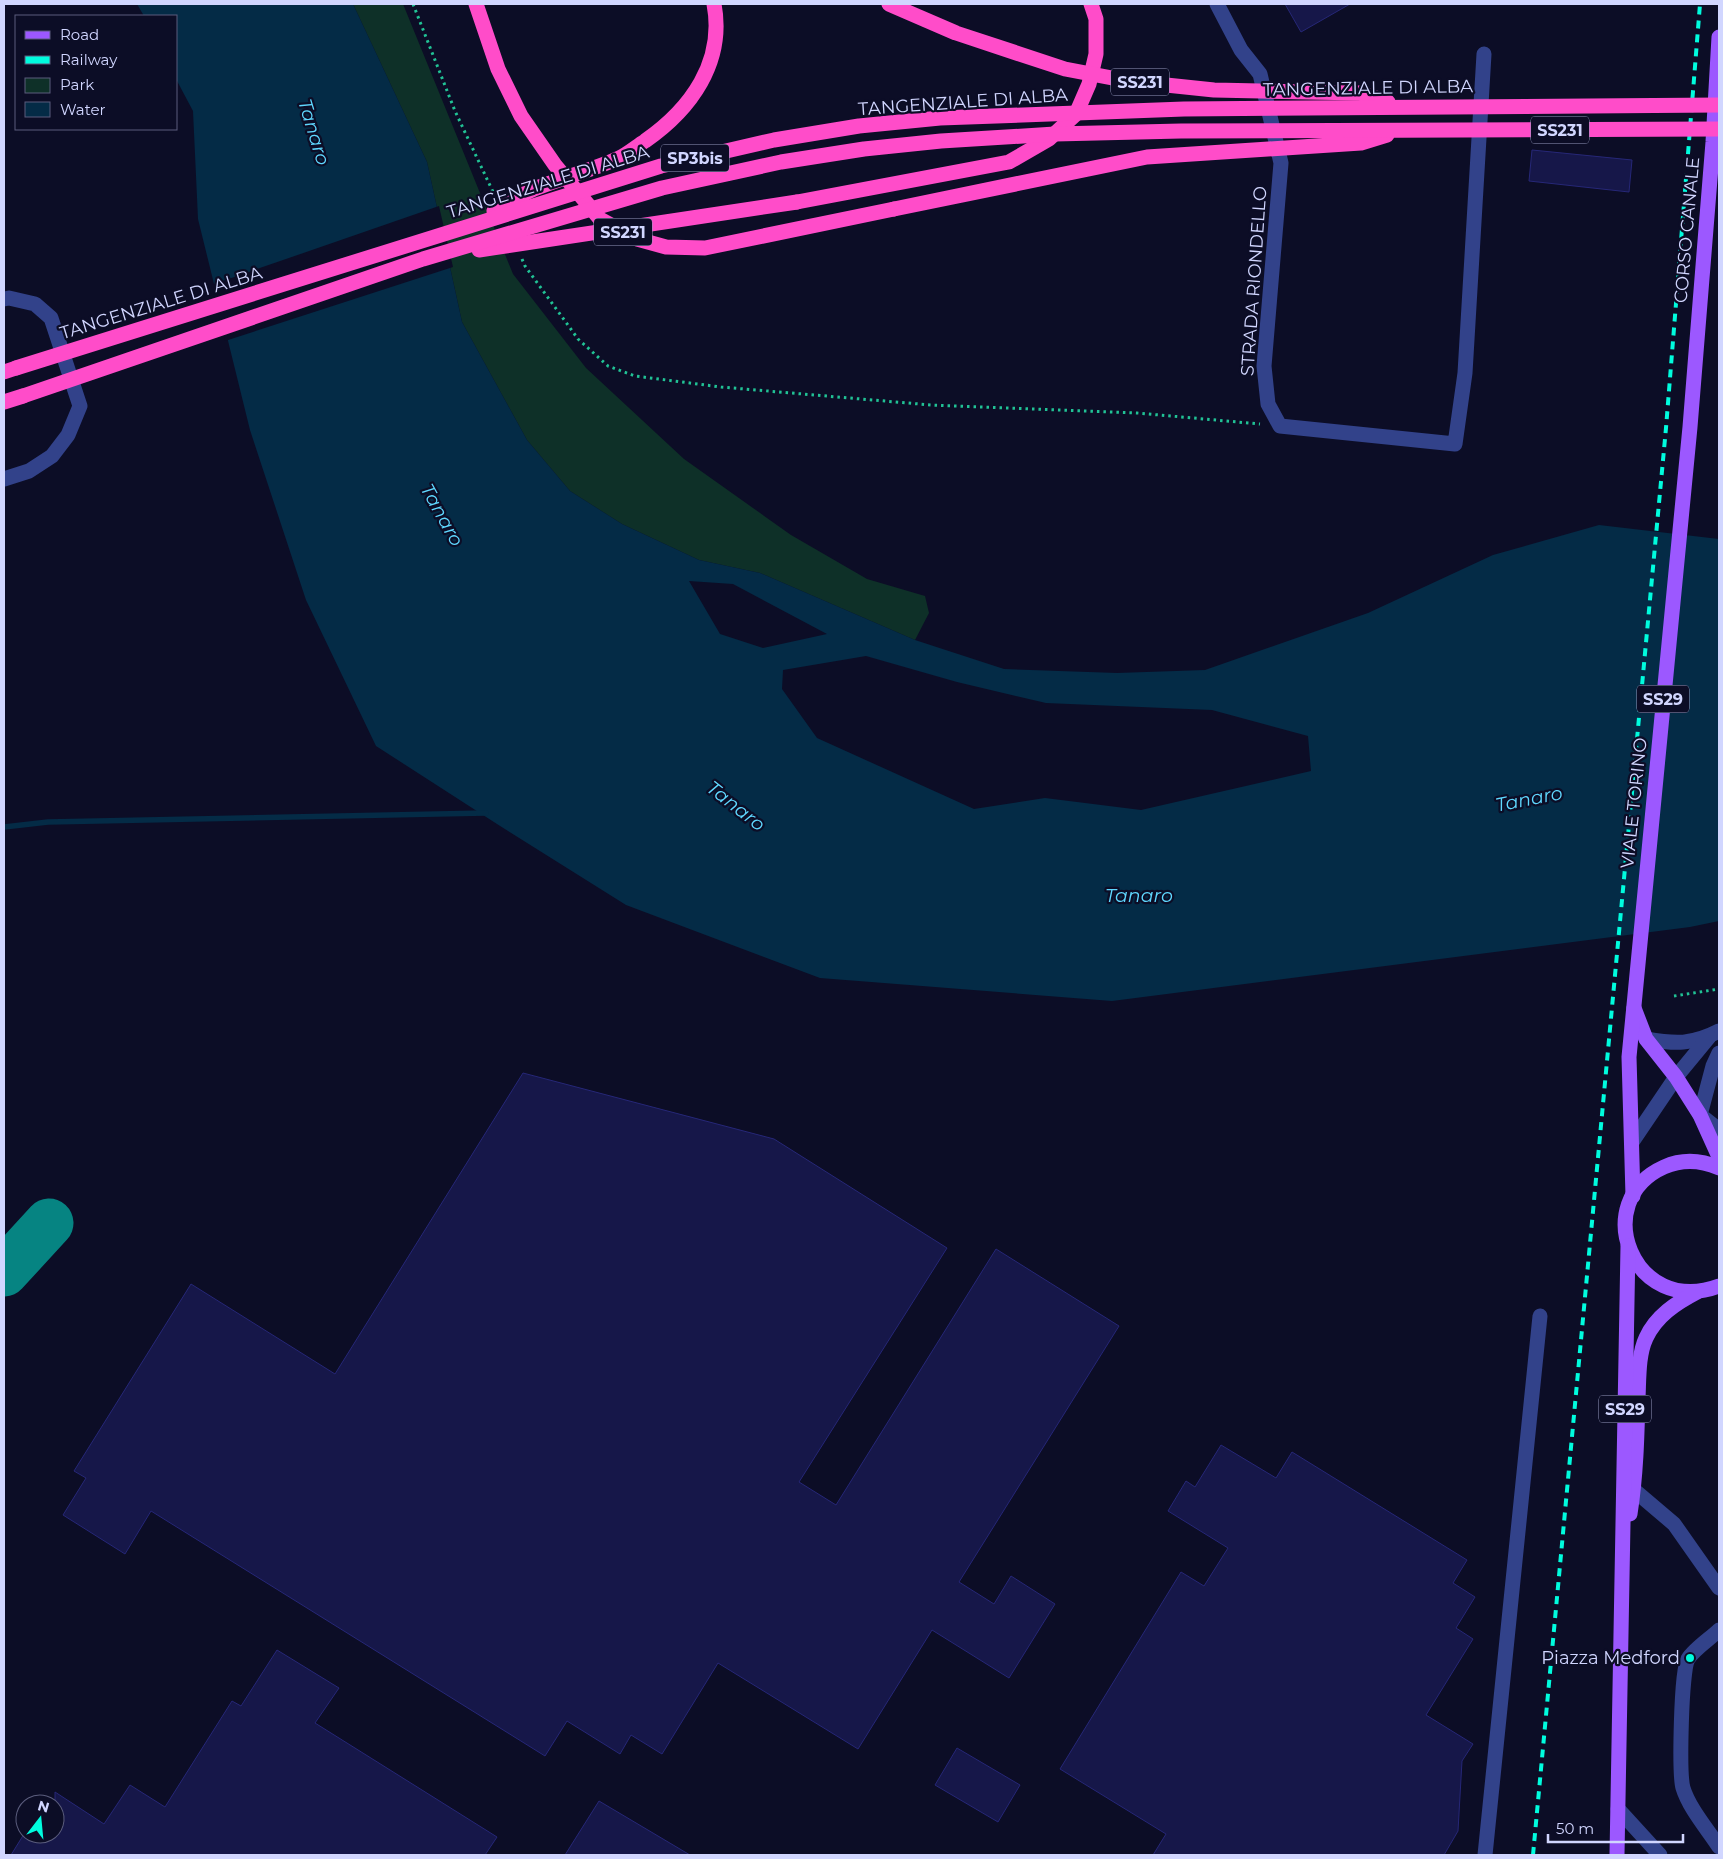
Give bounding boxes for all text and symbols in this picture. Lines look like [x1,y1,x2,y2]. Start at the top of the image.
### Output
legend [15,15,178,130]
text: Road [60,25,99,44]
text: Railway [60,50,118,69]
road number: SS231 [1111,68,1169,95]
text: Park [60,75,94,94]
street label: TANGENZIALE DI ALBA [1263,75,1473,101]
street label: TANGENZIALE DI ALBA [857,84,1069,120]
water label: Tanaro [293,96,335,168]
text: Water [60,100,106,119]
road number: SS231 [1531,116,1589,144]
street label: TANGENZIALE DI ALBA [444,141,652,223]
road number: SP3bis [661,144,729,172]
street label: CORSO CANALE [1670,156,1704,304]
street label: STRADA RIONDELLO [1236,185,1272,377]
road number: SS231 [594,218,652,246]
street label: TANGENZIALE DI ALBA [57,262,265,344]
water label: Tanaro [416,480,469,550]
road number: SS29 [1637,686,1689,712]
street label: VIALE TORINO [1616,736,1652,870]
water label: Tanaro [702,776,770,836]
water label: Tanaro [1494,781,1565,817]
water label: Tanaro [1105,884,1173,907]
road number: SS29 [1599,1396,1651,1422]
place label: Piazza Medford [1541,1647,1680,1669]
marker: Piazza Medford [1684,1652,1696,1664]
north arrow [15,1794,65,1844]
text: N [36,1796,52,1817]
scale bar [1548,1812,1683,1844]
text: 50 m [1556,1819,1594,1838]

